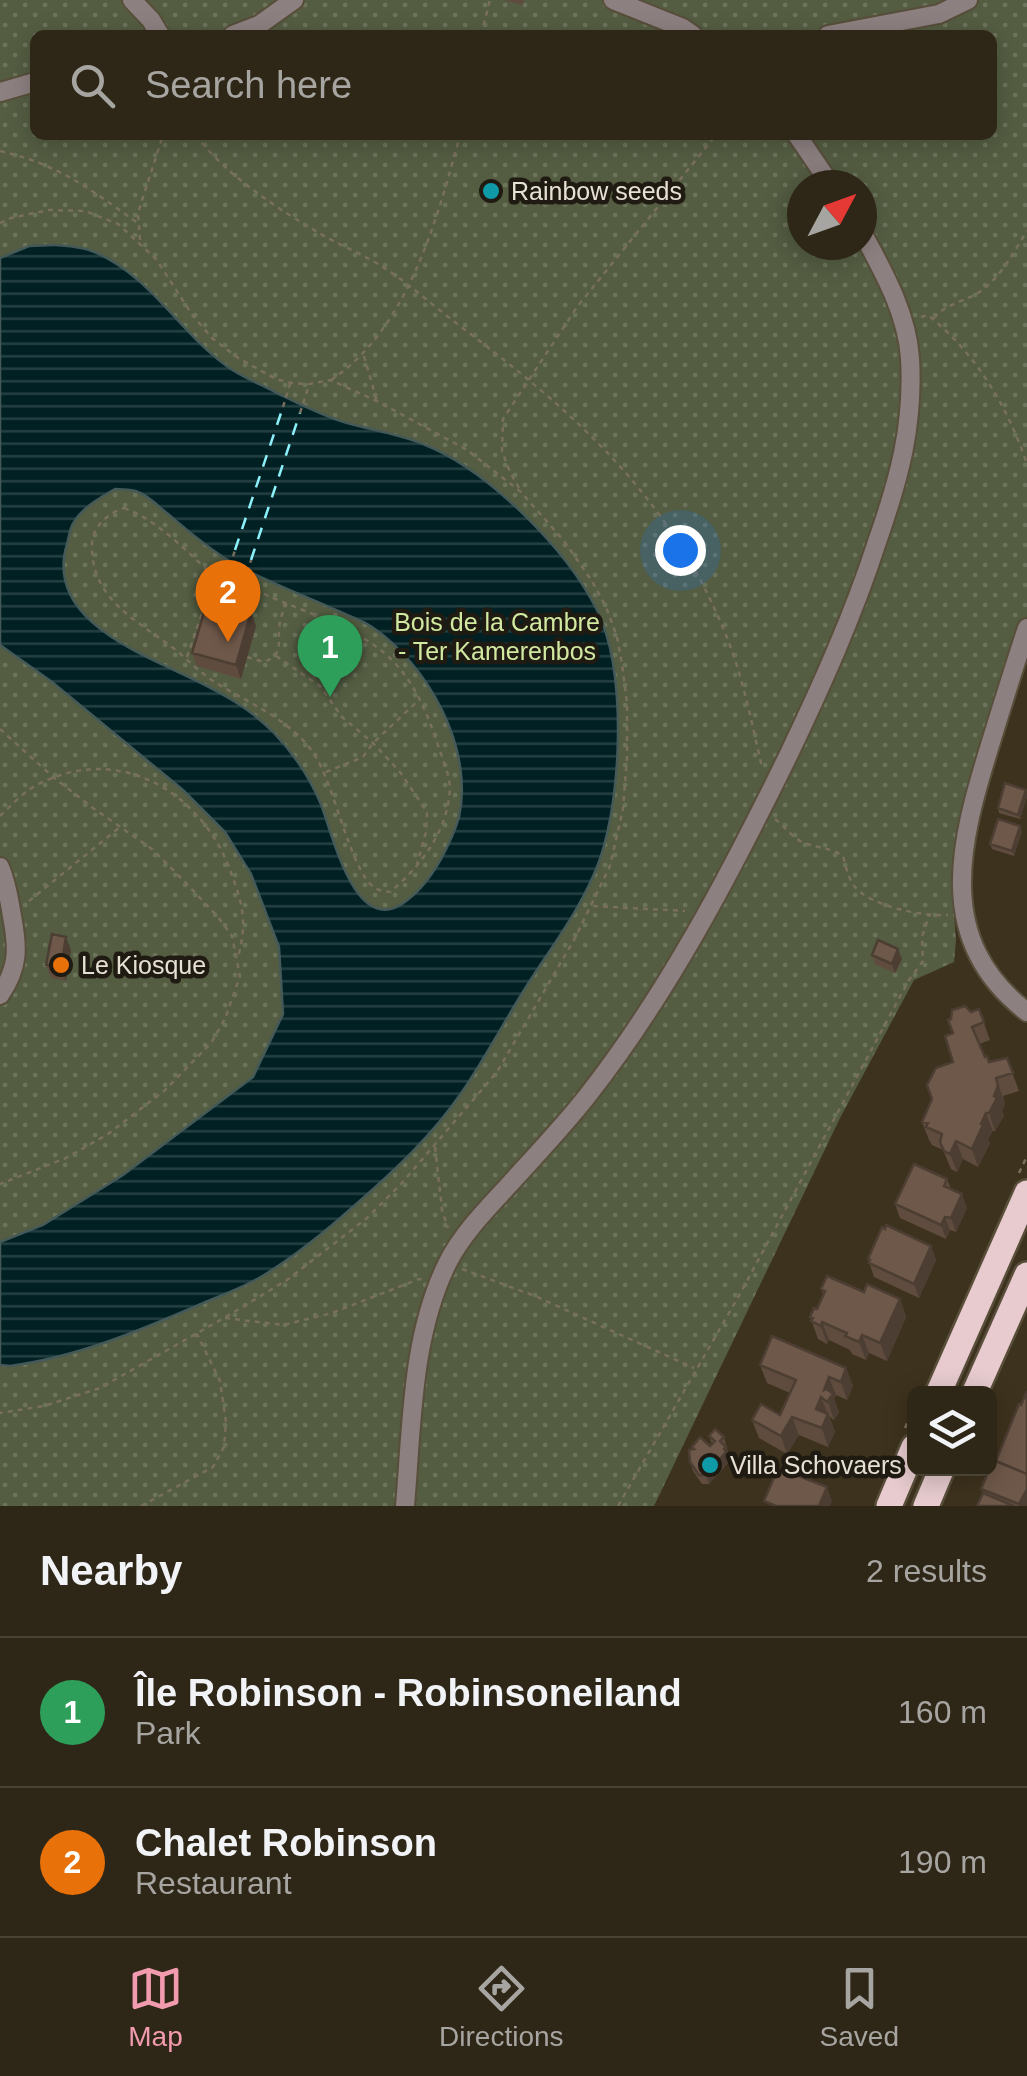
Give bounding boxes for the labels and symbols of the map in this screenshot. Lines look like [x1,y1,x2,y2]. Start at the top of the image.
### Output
north arrow [787,170,877,260]
place label: Rainbow seeds [511,177,682,205]
marker: Rainbow seeds [480,180,502,202]
your location [655,525,706,576]
pin: 2 [196,560,260,642]
park label: Bois de la Cambre - Ter Kamerenbos [394,608,600,665]
pin: 1 [298,614,362,697]
place label: Le Kiosque [81,951,206,979]
marker: Le Kiosque [50,954,72,976]
place label: Villa Schovaers [730,1451,902,1479]
marker: Villa Schovaers [699,1454,721,1476]

